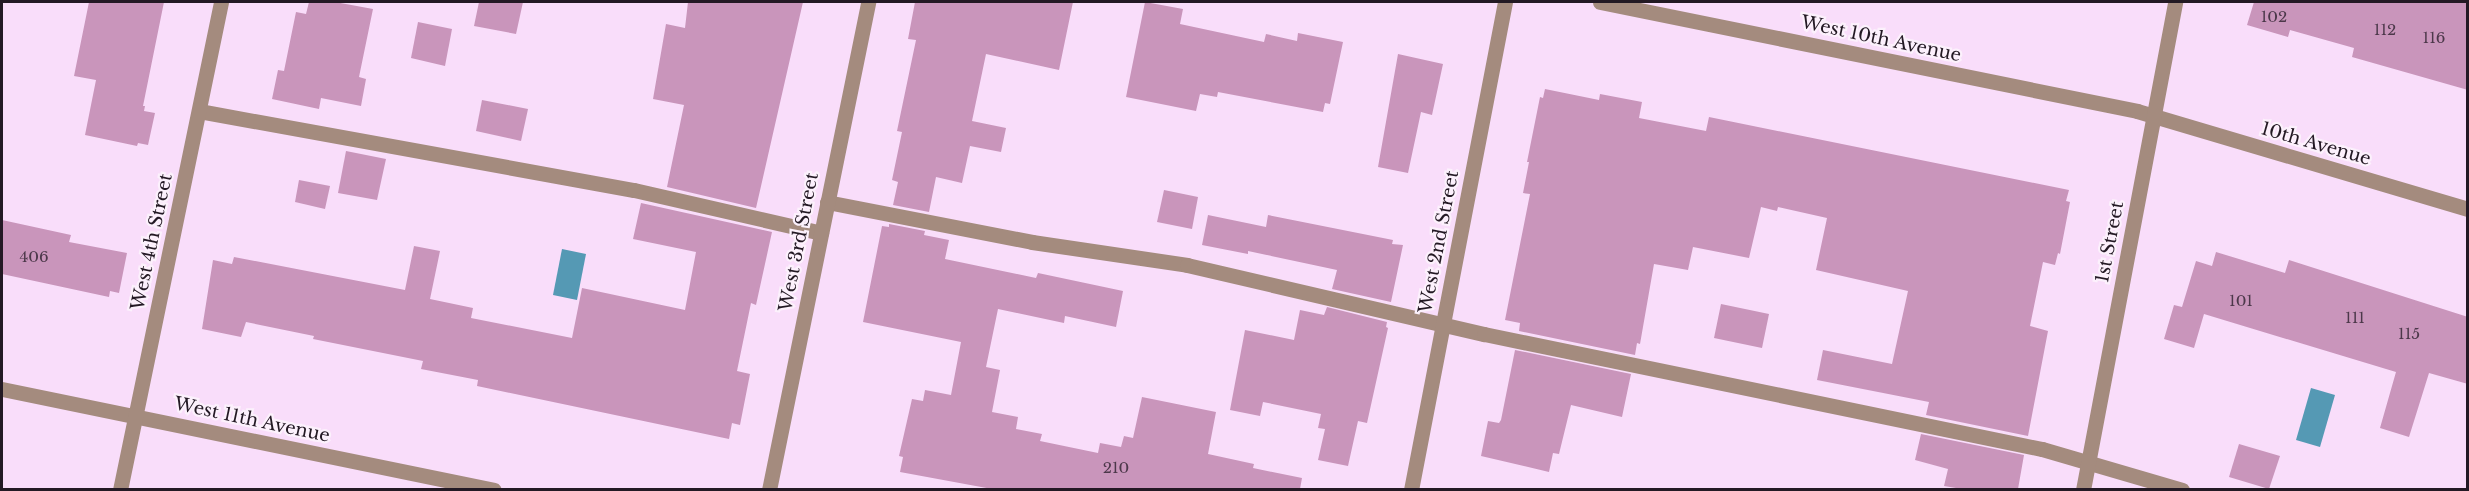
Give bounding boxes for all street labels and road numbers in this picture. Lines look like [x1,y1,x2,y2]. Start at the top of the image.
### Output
street label: West 10th Avenue [1799,11,1963,67]
street label: 10th Avenue [2258,118,2374,170]
street label: West 2nd Street [1415,169,1463,315]
street label: West 3rd Street [775,171,823,313]
street label: West 4th Street [127,172,177,312]
street label: 1st Street [2092,200,2128,284]
street label: West 11th Avenue [172,393,332,447]

